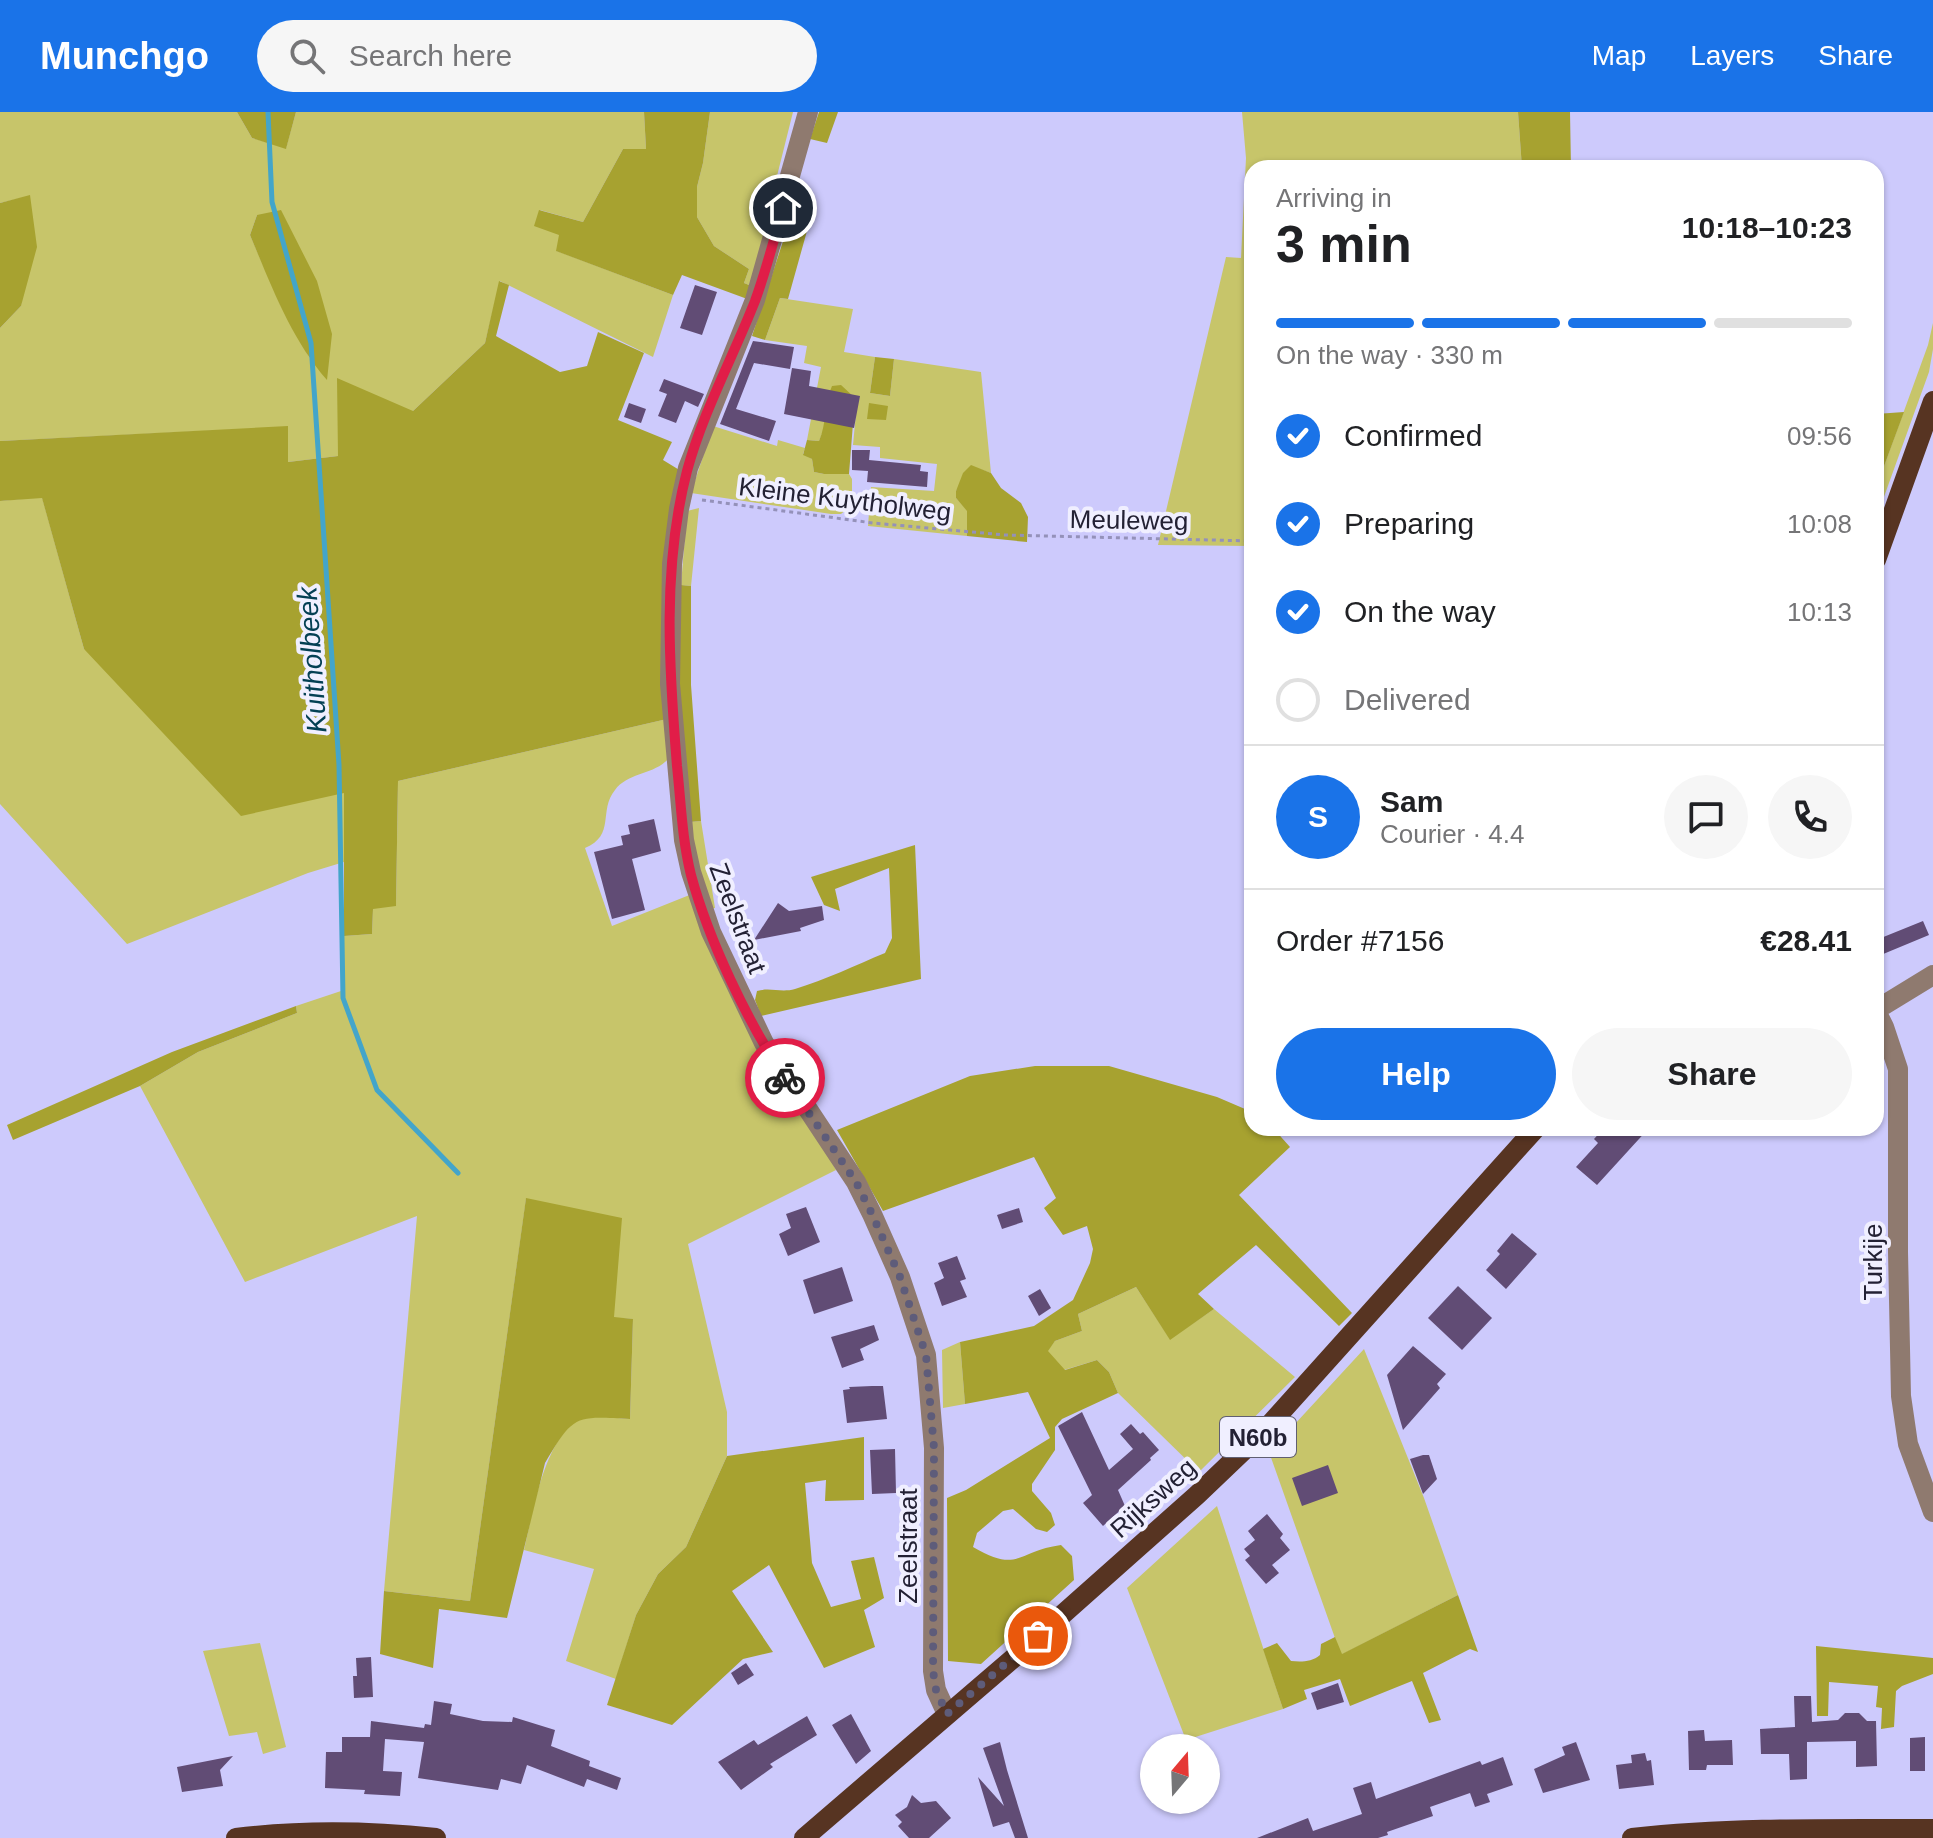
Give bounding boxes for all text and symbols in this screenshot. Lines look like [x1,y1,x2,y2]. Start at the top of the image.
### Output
search box [257,20,817,92]
icon: search [285,34,329,78]
text: Munchgo [40,35,209,77]
text: Search here [349,39,512,72]
text: Map [1592,40,1646,71]
text: Layers [1690,40,1774,71]
text: Share [1818,40,1893,71]
pin [749,174,817,242]
text: Arriving in [1276,183,1392,213]
icon: home [761,186,805,230]
text: 10:18–10:23 [1682,211,1852,244]
text: 3 min [1276,215,1412,273]
text: On the way · 330 m [1276,340,1503,370]
icon: check [1276,414,1320,458]
text: Confirmed [1344,419,1482,452]
text: 09:56 [1787,421,1852,451]
street label: Kleine Kuytholweg [737,471,953,527]
icon: check [1276,502,1320,546]
street label: Meuleweg [1069,504,1189,536]
text: Preparing [1344,507,1474,540]
text: 10:08 [1787,509,1852,539]
water label: Kuitholbeek [291,584,333,734]
icon: check [1276,590,1320,634]
text: On the way [1344,595,1496,628]
text: 10:13 [1787,597,1852,627]
text: Delivered [1344,683,1471,716]
button: chat [1664,775,1748,859]
button: phone [1768,775,1852,859]
text: Sam [1380,785,1443,818]
text: S [1308,800,1328,833]
text: Courier · 4.4 [1380,819,1525,849]
street label: Zeelstraat [703,859,773,978]
text: Order #7156 [1276,924,1444,957]
text: €28.41 [1760,924,1852,957]
button: Help [1276,1028,1556,1120]
button: Share [1572,1028,1852,1120]
courier [745,1038,825,1118]
icon: bike [763,1056,807,1100]
street label: Turkije [1858,1223,1888,1301]
road number: N60b [1220,1417,1296,1457]
street label: Rijksweg [1104,1452,1202,1544]
street label: Zeelstraat [893,1487,923,1604]
pin [1004,1602,1072,1670]
icon: bag [1016,1614,1060,1658]
north arrow [1140,1734,1220,1814]
map controls [1140,1734,1220,1814]

